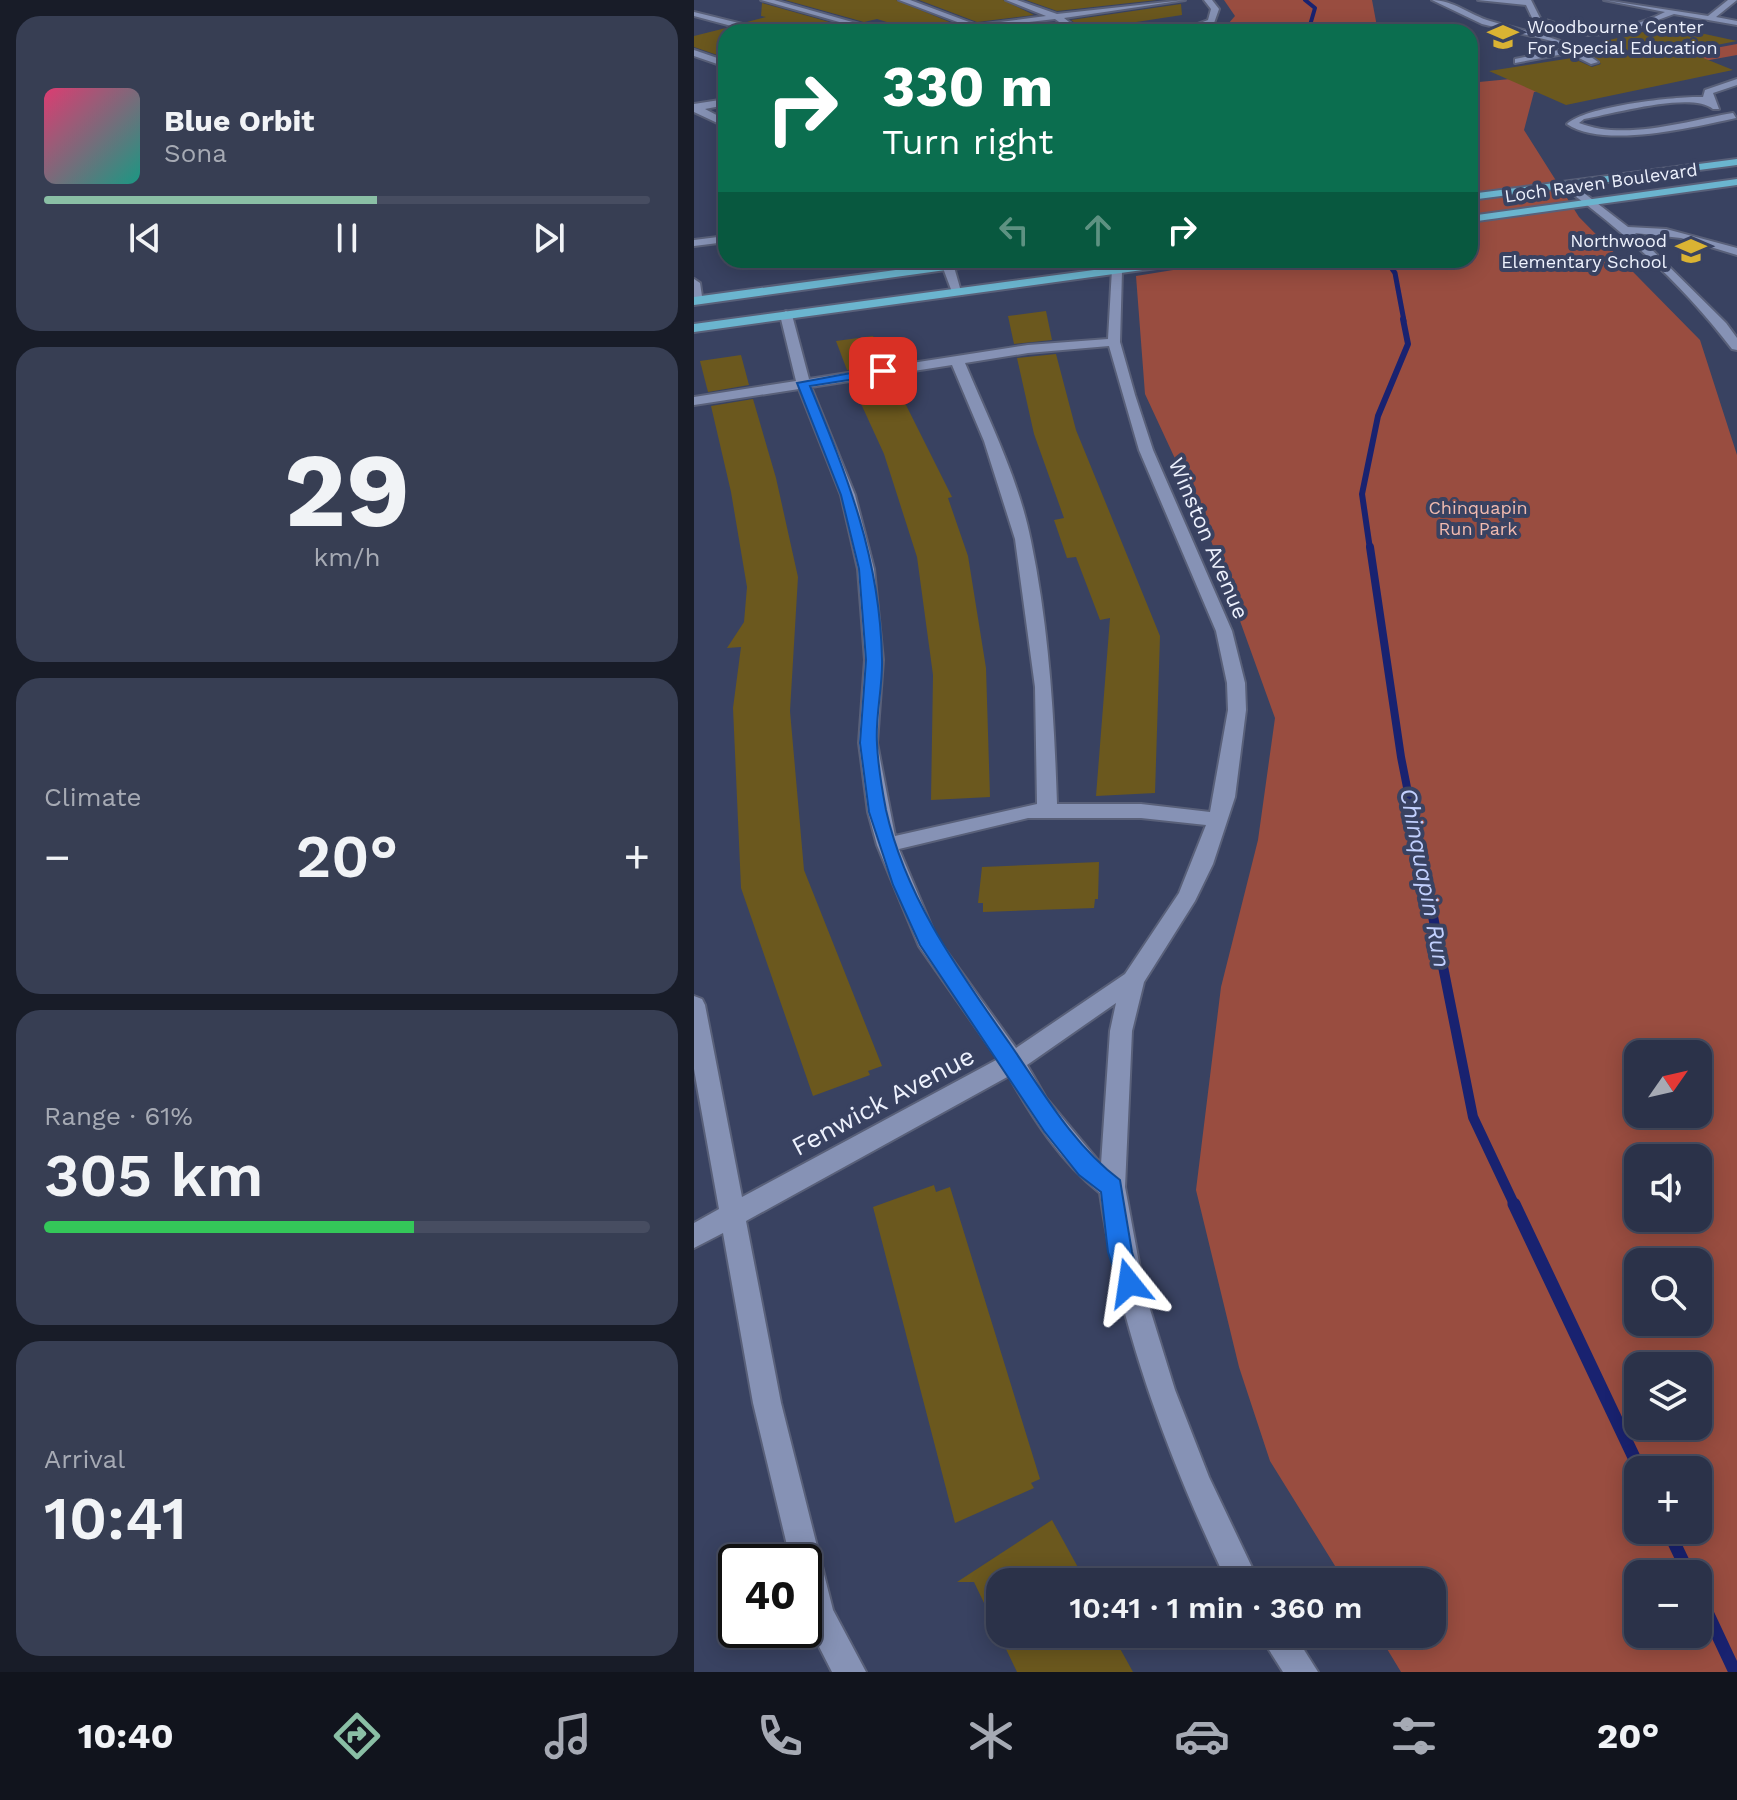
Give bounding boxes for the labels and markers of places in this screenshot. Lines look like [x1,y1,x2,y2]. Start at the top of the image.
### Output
place label: Woodbourne Center For Special Education [1527,16,1718,58]
school or university icon: Woodbourne Center For Special Education [1486,20,1520,54]
place label: Northwood Elementary School [1501,230,1667,272]
school or university icon: Northwood Elementary School [1674,234,1708,268]
pin [849,337,917,405]

